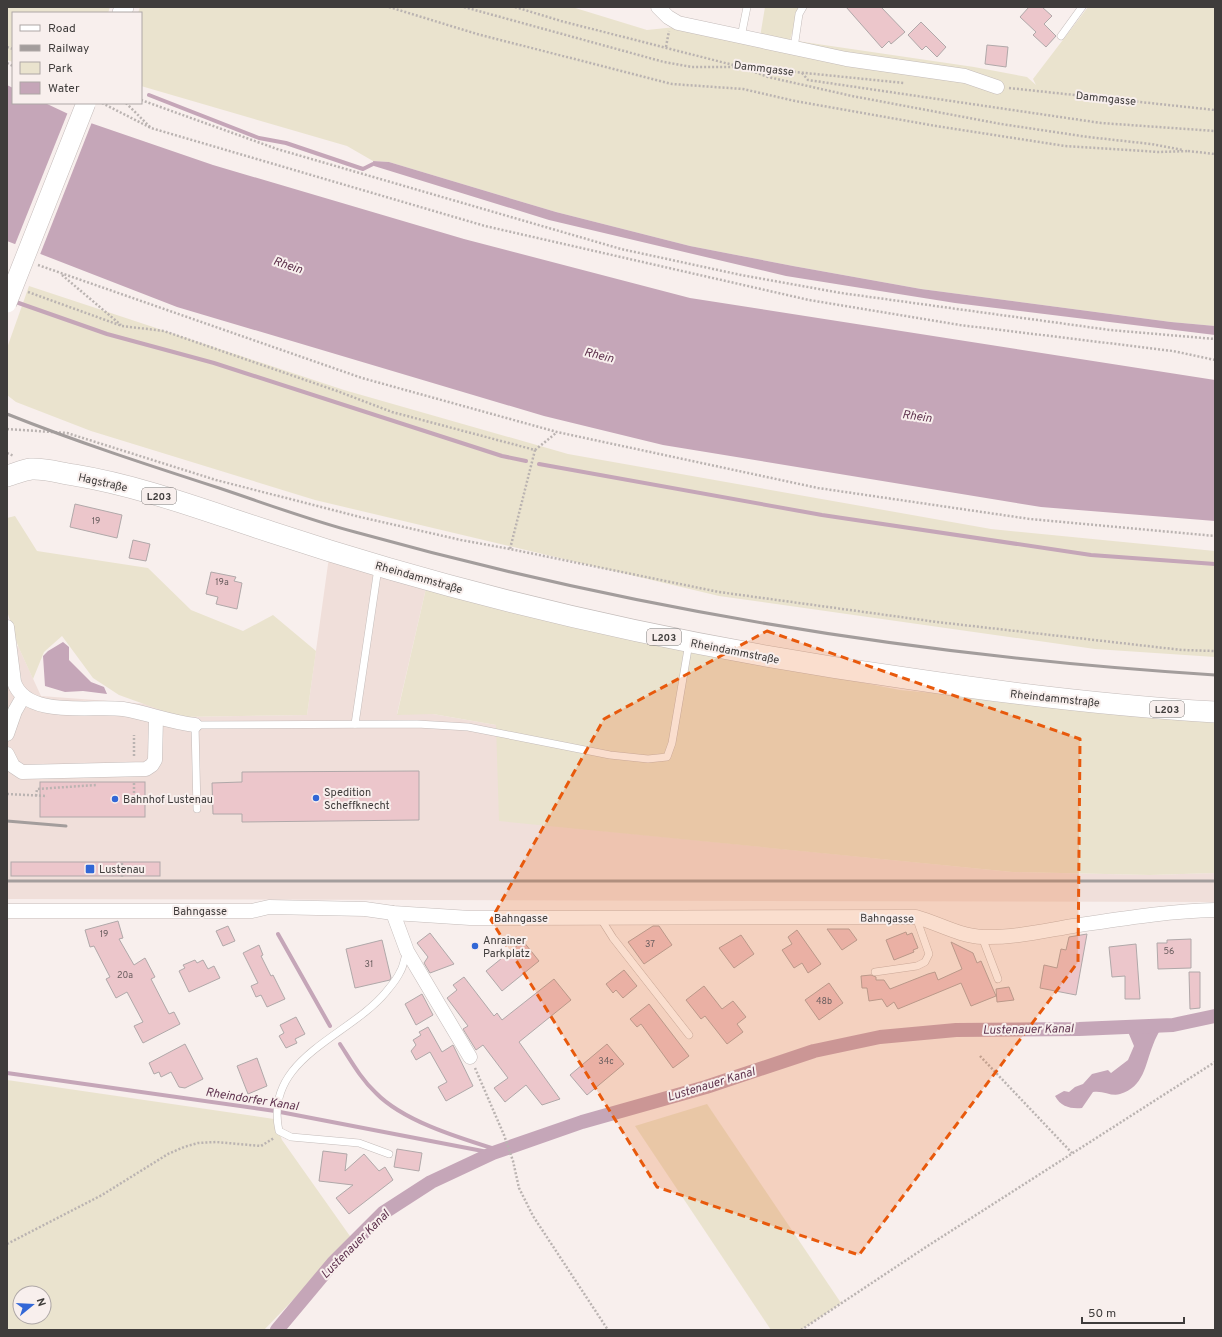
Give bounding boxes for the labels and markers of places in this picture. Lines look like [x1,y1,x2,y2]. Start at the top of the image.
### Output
place label: Spedition Scheffknecht [324,786,390,813]
place label: Bahnhof Lustenau [123,793,213,807]
marker: Spedition Scheffknecht [311,793,321,803]
marker: Bahnhof Lustenau [110,794,120,804]
marker: Lustenau [84,863,96,875]
place label: Lustenau [99,863,145,877]
place label: Anrainer Parkplatz [483,934,530,961]
marker: Anrainer Parkplatz [470,941,480,951]

